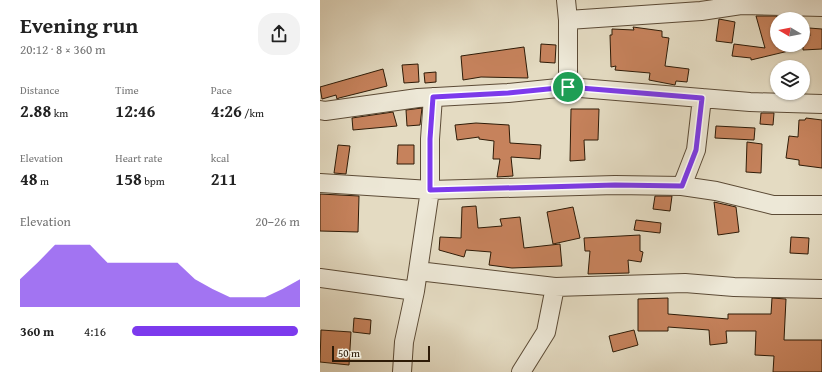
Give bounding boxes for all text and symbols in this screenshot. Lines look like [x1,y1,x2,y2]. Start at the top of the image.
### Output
text: Evening run [20,9,138,41]
north arrow [770,12,810,52]
map controls [770,12,810,100]
button: share [258,13,300,55]
text: 20:12 · 8 × 360 m [20,40,106,59]
button: layers [770,60,810,100]
pin [551,70,585,104]
icon: arrive [557,76,579,98]
text: Distance [20,82,59,98]
text: Time [115,82,139,98]
text: Pace [211,82,232,98]
text: 2.88 [20,98,51,123]
text: 12:46 [115,98,155,123]
text: 4:26 [211,98,242,123]
text: km [51,105,68,121]
text: /km [242,105,264,121]
text: Elevation [20,150,63,166]
text: Heart rate [115,150,163,166]
text: kcal [211,150,229,166]
text: 48 [20,166,38,191]
text: 158 [115,166,142,191]
text: 211 [211,166,237,191]
text: m [38,173,49,189]
text: bpm [142,173,165,189]
text: Elevation [20,212,71,231]
text: 20–26 m [255,212,300,231]
text: 360 m [20,322,54,341]
text: 4:16 [84,322,106,341]
scale bar [332,344,430,363]
text: 50 m [338,345,360,361]

